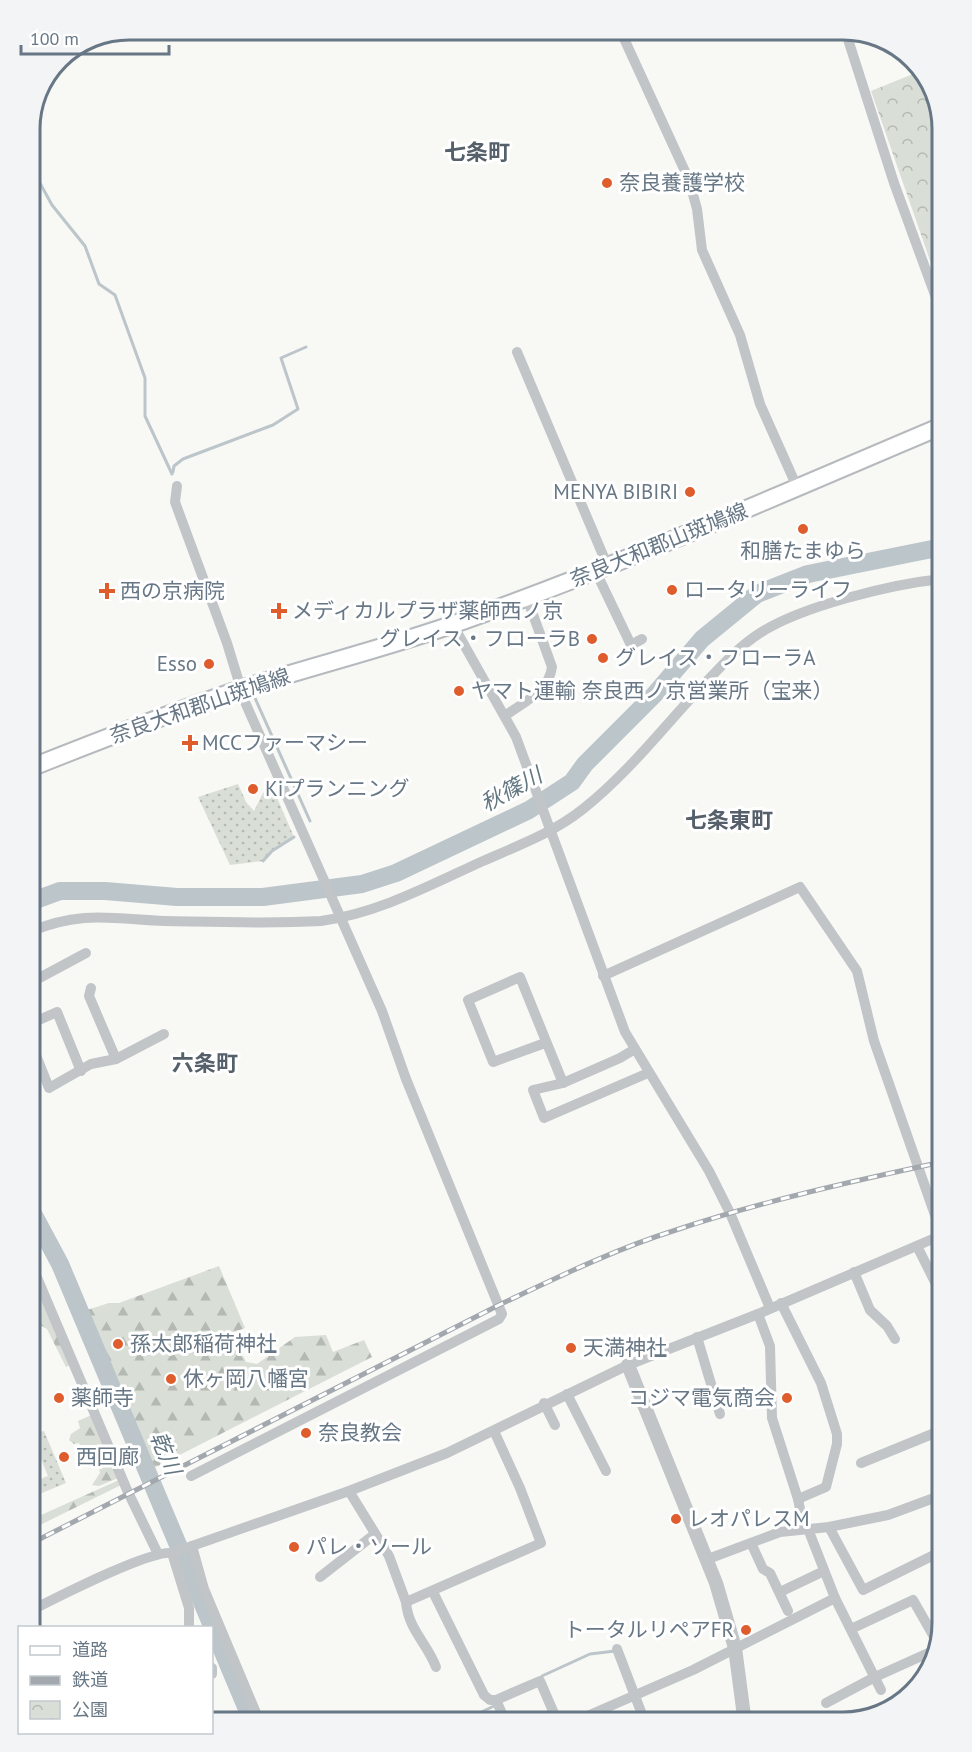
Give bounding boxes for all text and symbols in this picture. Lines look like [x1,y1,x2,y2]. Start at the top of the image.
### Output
scale bar [21,18,170,56]
text: 100 m [30,27,79,50]
district label: 七条町 [444,138,510,166]
place label: 奈良養護学校 [619,169,745,196]
marker: 奈良養護学校 [600,176,614,190]
place label: MENYA BIBIRI [553,478,678,505]
marker: MENYA BIBIRI [683,485,697,499]
street label: 奈良大和郡山斑鳩線 [566,497,751,592]
marker: 和膳たまゆら [796,522,810,536]
place label: 和膳たまゆら [740,537,866,564]
place label: ロータリーライフ [684,576,852,603]
place label: 西の京病院 [120,577,225,604]
marker: 西の京病院 [98,582,116,600]
marker: ロータリーライフ [665,583,679,597]
place label: メディカルプラザ薬師西ノ京 [292,597,564,624]
marker: メディカルプラザ薬師西ノ京 [270,602,288,620]
place label: グレイス・フローラB [379,625,580,652]
marker: グレイス・フローラB [585,632,599,646]
place label: グレイス・フローラA [615,644,816,671]
place label: Esso [157,650,197,677]
marker: グレイス・フローラA [596,651,610,665]
marker: Esso [202,657,216,671]
street label: 奈良大和郡山斑鳩線 [106,662,294,749]
place label: ヤマト運輸 奈良西ノ京営業所（宝来） [471,677,834,704]
marker: ヤマト運輸 奈良西ノ京営業所（宝来） [452,684,466,698]
place label: MCCファーマシー [202,729,368,756]
marker: MCCファーマシー [183,736,197,750]
water label: 秋篠川 [475,760,548,817]
place label: Kiプランニング [265,775,409,802]
marker: Kiプランニング [246,782,260,796]
district label: 七条東町 [685,806,773,834]
district label: 六条町 [172,1049,238,1077]
place label: 孫太郎稲荷神社 [130,1330,277,1357]
place label: 天満神社 [583,1334,667,1361]
marker: 孫太郎稲荷神社 [111,1337,125,1351]
marker: 天満神社 [564,1341,578,1355]
place label: 休ヶ岡八幡宮 [183,1365,309,1392]
marker: 休ヶ岡八幡宮 [164,1372,178,1386]
place label: 薬師寺 [71,1384,134,1411]
place label: コジマ電気商会 [628,1384,775,1411]
marker: 薬師寺 [52,1391,66,1405]
marker: コジマ電気商会 [780,1391,794,1405]
place label: 奈良教会 [318,1419,402,1446]
marker: 奈良教会 [299,1426,313,1440]
water label: 乾川 [145,1427,188,1481]
place label: 西回廊 [76,1443,139,1470]
marker: 西回廊 [57,1450,71,1464]
place label: レオパレスM [688,1505,810,1532]
marker: レオパレスM [669,1512,683,1526]
place label: パレ・ソール [306,1533,432,1560]
marker: パレ・ソール [287,1540,301,1554]
place label: トータルリペアFR [564,1616,734,1643]
marker: トータルリペアFR [739,1623,753,1637]
legend [18,1626,213,1734]
text: 道路 [72,1638,108,1661]
text: 鉄道 [72,1668,108,1691]
text: 公園 [72,1698,108,1721]

